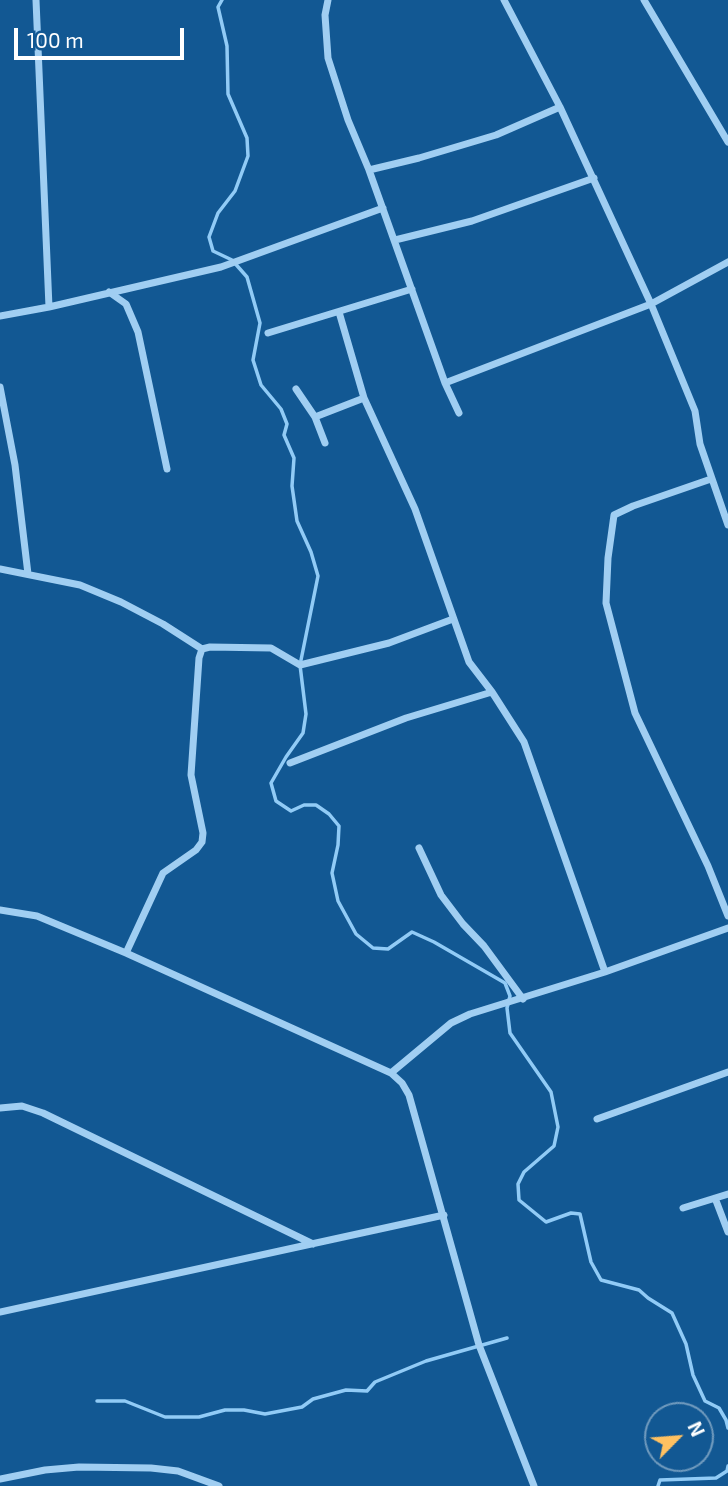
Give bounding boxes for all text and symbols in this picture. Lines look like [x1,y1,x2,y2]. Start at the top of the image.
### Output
scale bar [18,14,187,58]
text: 100 m [27,27,84,52]
north arrow [644,1402,714,1472]
text: N [683,1418,710,1440]

